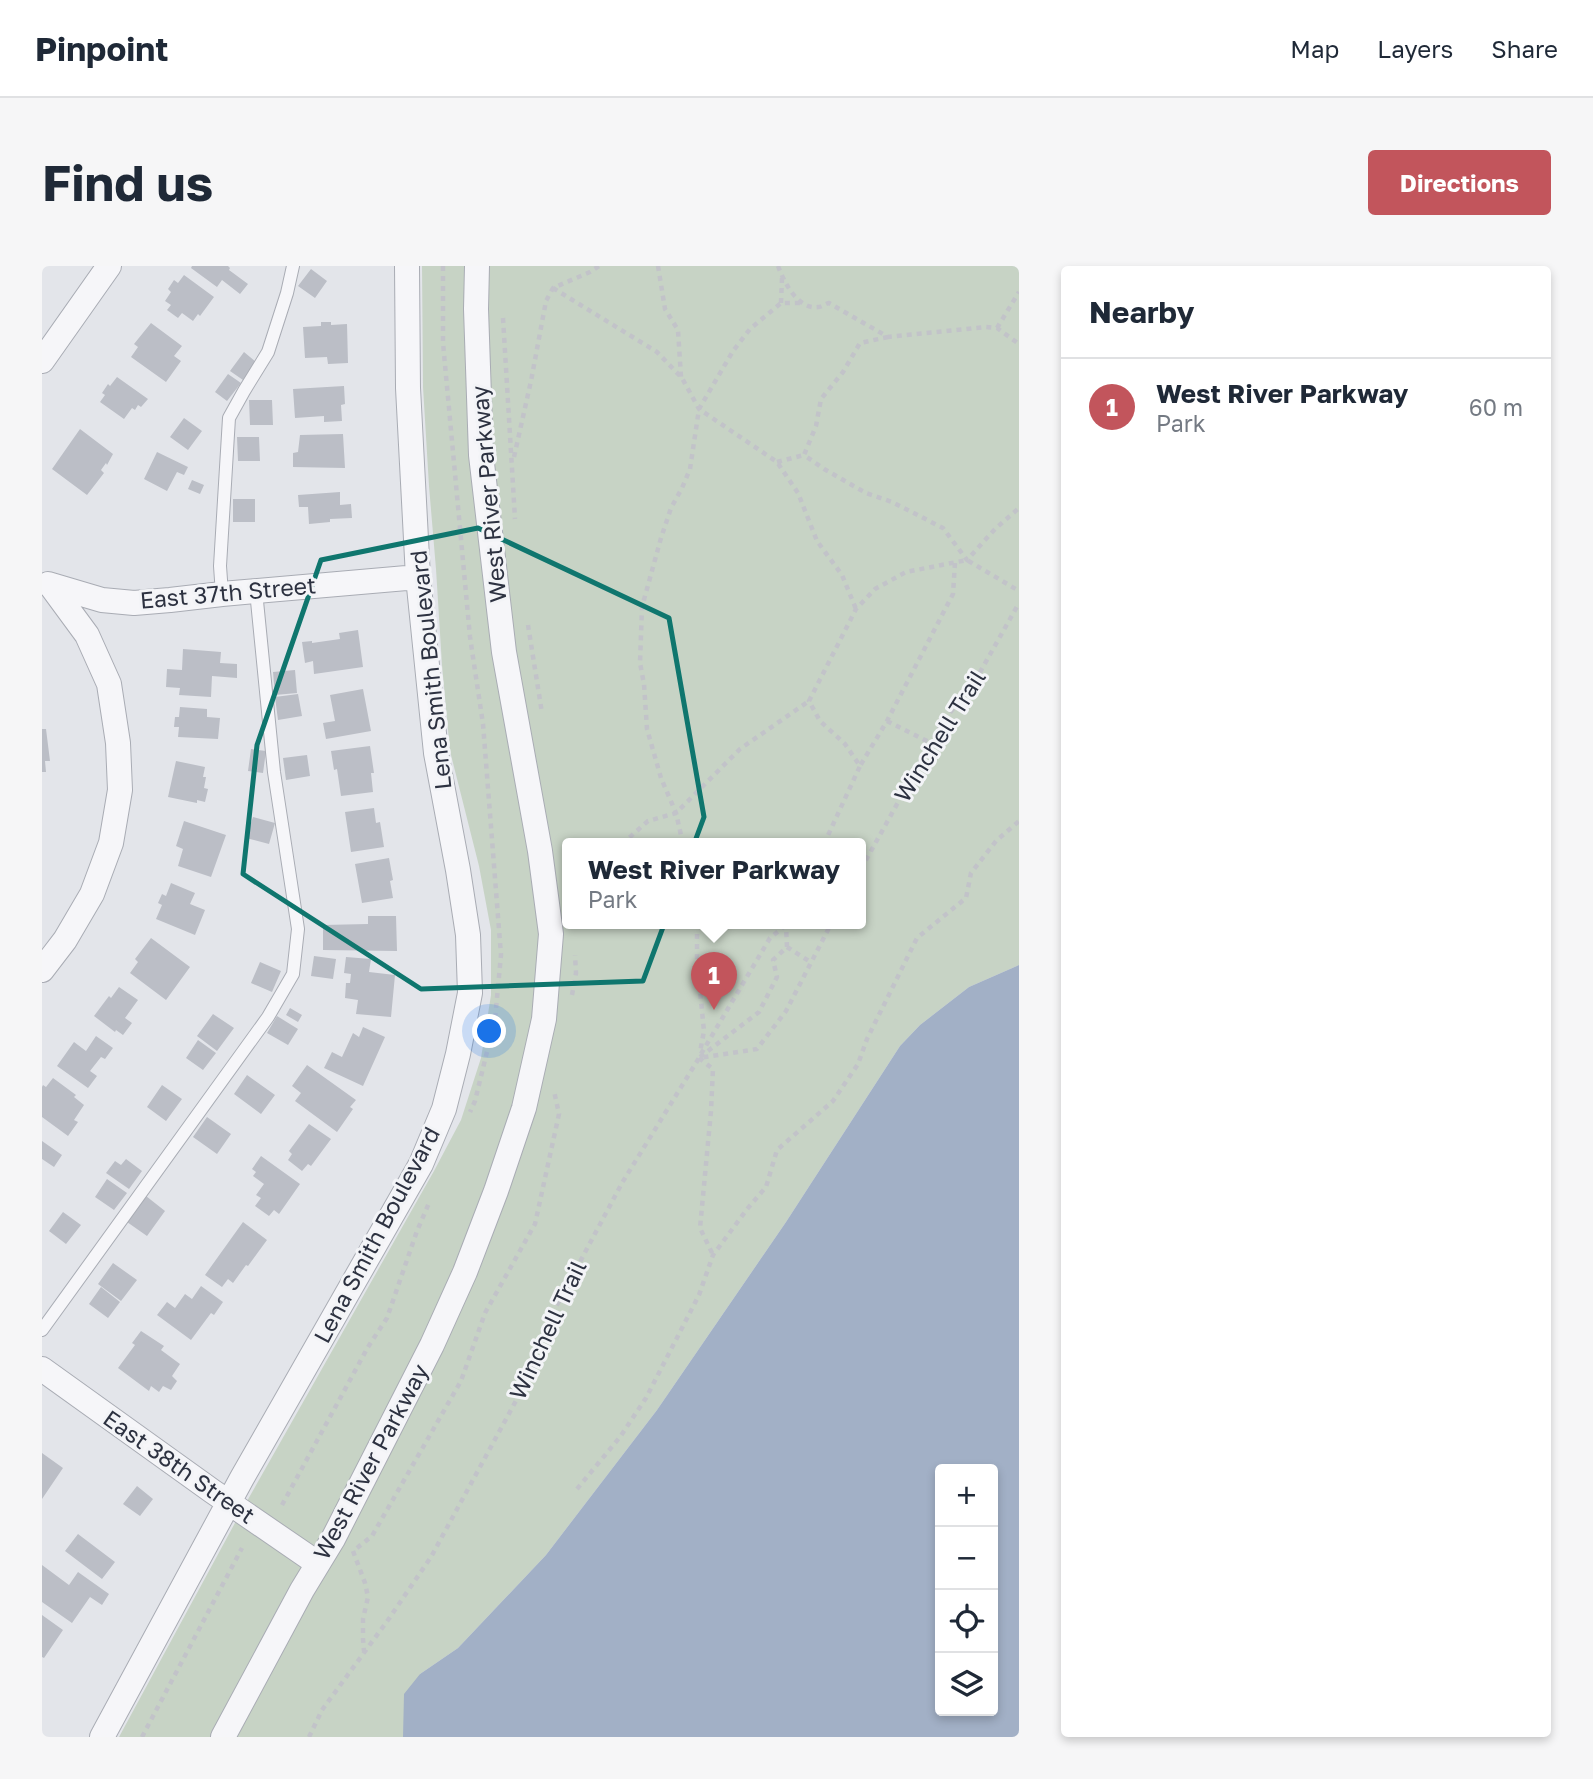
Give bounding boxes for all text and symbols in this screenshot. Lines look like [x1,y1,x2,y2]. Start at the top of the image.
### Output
text: Pinpoint [35,29,168,68]
text: Map [1290,34,1339,63]
text: Layers [1377,34,1453,63]
text: Share [1491,34,1558,63]
button: Directions [1368,150,1551,215]
text: Find us [42,153,213,212]
text: Nearby [1089,294,1194,330]
text: West River Parkway [1156,378,1408,409]
street label: West River Parkway [465,384,511,604]
text: 1 [1106,393,1118,421]
text: 60 m [1469,393,1523,421]
text: Park [1156,409,1206,437]
street label: Lena Smith Boulevard [404,549,457,791]
street label: East 37th Street [139,570,317,614]
street label: Winchell Trail [887,664,991,807]
popup [562,838,866,929]
text: West River Parkway [588,854,840,885]
text: Park [588,885,638,913]
pin: 1 [691,952,737,1010]
your location [472,1014,506,1048]
street label: Lena Smith Boulevard [307,1122,445,1347]
street label: Winchell Trail [503,1256,592,1404]
street label: West River Parkway [307,1359,434,1564]
street label: East 38th Street [98,1403,261,1529]
map controls [935,1464,998,1716]
button: + [935,1464,998,1527]
button: − [935,1527,998,1590]
button: locate [935,1590,998,1653]
button: layers [935,1653,998,1716]

